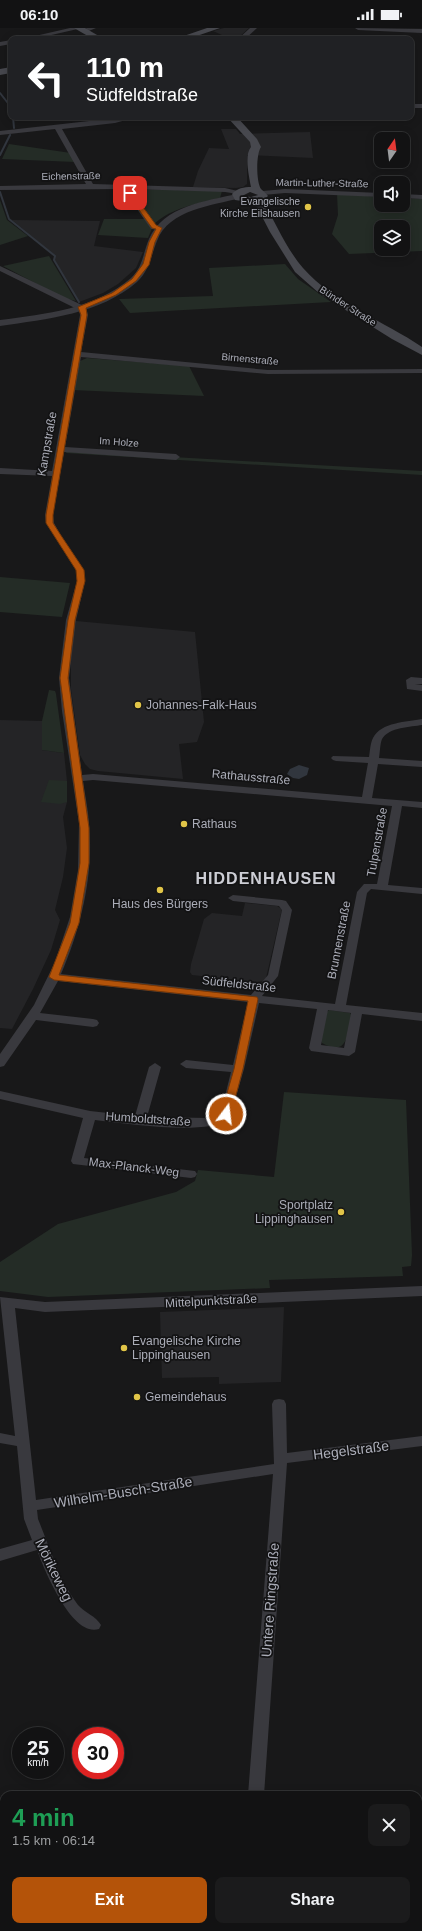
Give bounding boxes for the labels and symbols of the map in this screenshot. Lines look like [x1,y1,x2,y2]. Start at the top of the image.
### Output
north arrow [374,132,410,168]
street label: Eichenstraße [41,170,101,182]
pin [113,176,147,210]
street label: Martin-Luther-Straße [276,177,369,189]
place label: Evangelische Kirche Eilshausen [220,196,300,219]
marker: Evangelische Kirche Eilshausen [303,202,313,212]
street label: Bünder Straße [318,284,379,329]
street label: Birnenstraße [221,351,279,367]
street label: Kampstraße [34,410,60,477]
street label: Im Holze [99,435,139,449]
place label: Johannes-Falk-Haus [146,698,257,712]
marker: Johannes-Falk-Haus [133,700,143,710]
street label: Rathausstraße [211,767,291,787]
street label: Tulpenstraße [364,806,390,878]
place label: Rathaus [192,817,237,831]
marker: Rathaus [179,819,189,829]
district label: HIDDENHAUSEN [196,870,336,887]
marker: Haus des Bürgers [155,885,165,895]
place label: Haus des Bürgers [112,897,208,911]
street label: Brunnenstraße [325,899,354,980]
street label: Südfeldstraße [201,973,277,995]
position arrow [205,1093,247,1135]
street label: Humboldtstraße [105,1109,191,1129]
street label: Max-Planck-Weg [88,1154,180,1180]
place label: Sportplatz Lippinghausen [255,1198,333,1226]
marker: Sportplatz Lippinghausen [336,1207,346,1217]
street label: Mittelpunktstraße [165,1292,258,1310]
place label: Evangelische Kirche Lippinghausen [132,1334,241,1362]
marker: Evangelische Kirche Lippinghausen [119,1343,129,1353]
place label: Gemeindehaus [145,1390,226,1404]
marker: Gemeindehaus [132,1392,142,1402]
street label: Hegelstraße [312,1437,390,1463]
street label: Wilhelm-Busch-Straße [53,1473,194,1511]
street label: Mörikeweg [32,1536,76,1604]
street label: Untere Ringstraße [258,1542,282,1658]
speed limit sign: 30 [72,1727,124,1779]

